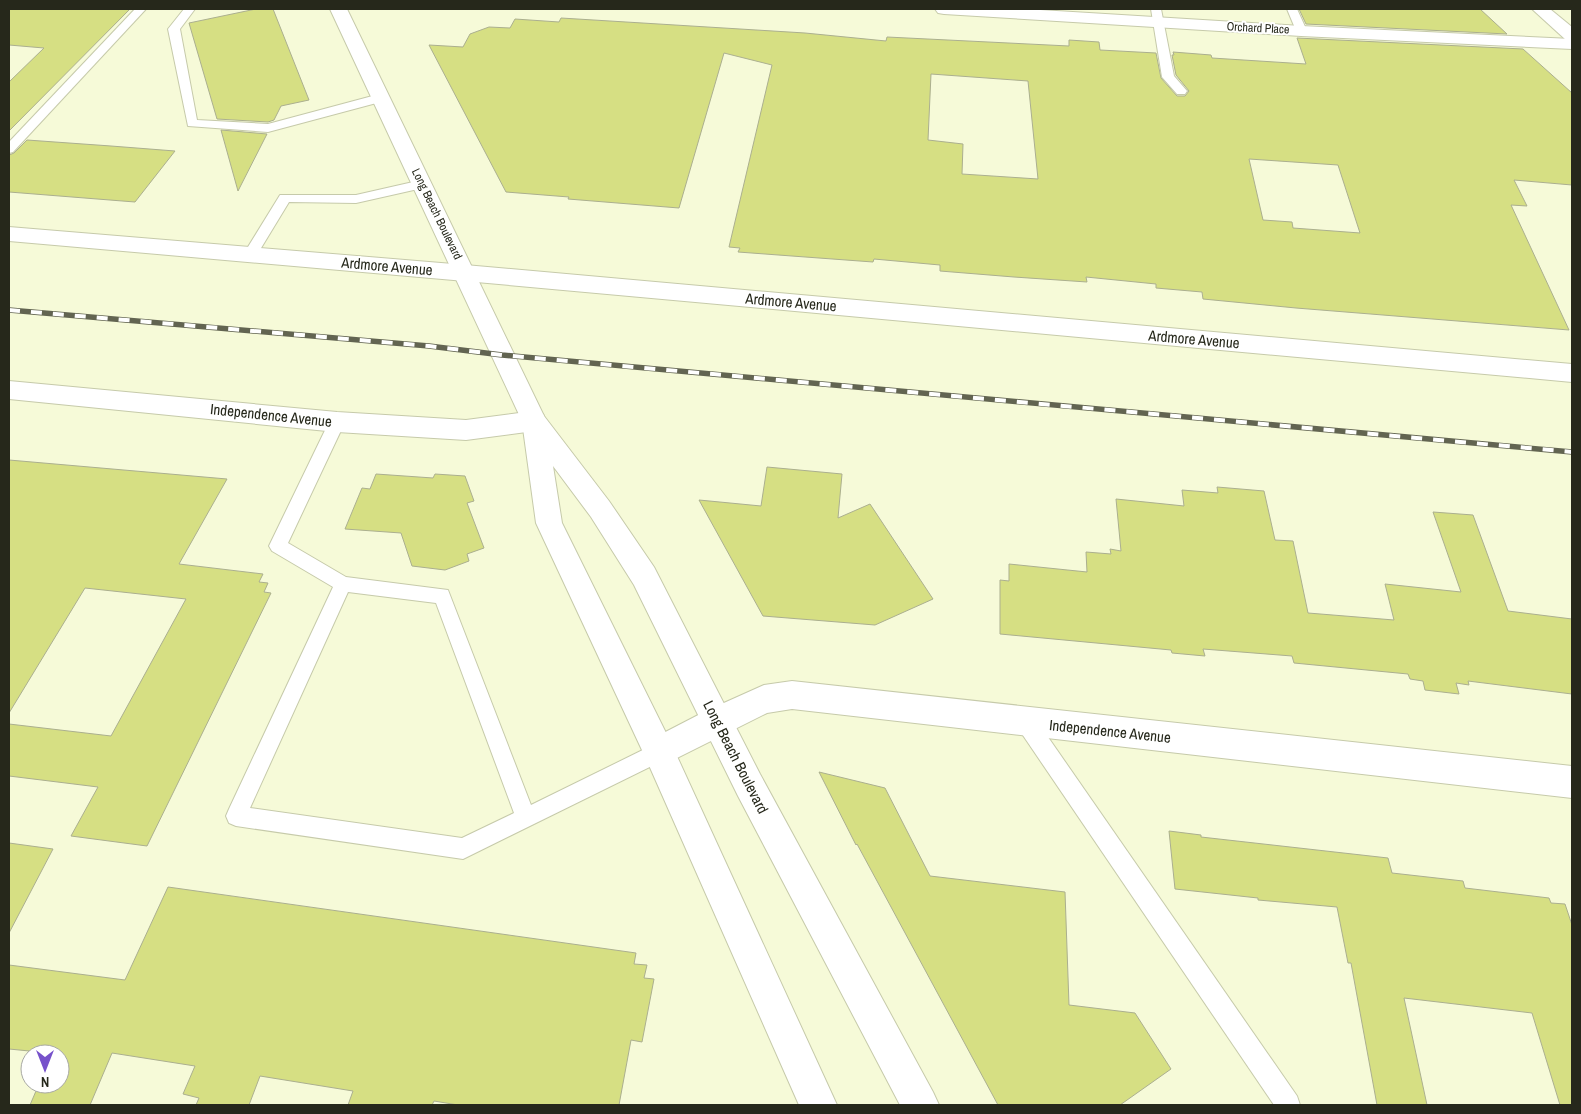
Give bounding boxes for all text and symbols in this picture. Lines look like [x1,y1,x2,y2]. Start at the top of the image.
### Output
street label: Orchard Place [1226,18,1290,38]
street label: Long Beach Boulevard [408,166,466,262]
street label: Ardmore Avenue [340,251,434,280]
street label: Ardmore Avenue [744,287,838,316]
street label: Ardmore Avenue [1147,324,1241,353]
street label: Independence Avenue [209,398,333,432]
street label: Long Beach Boulevard [698,697,774,817]
street label: Independence Avenue [1048,714,1172,748]
north arrow [20,1044,70,1094]
text: N [41,1073,49,1091]

